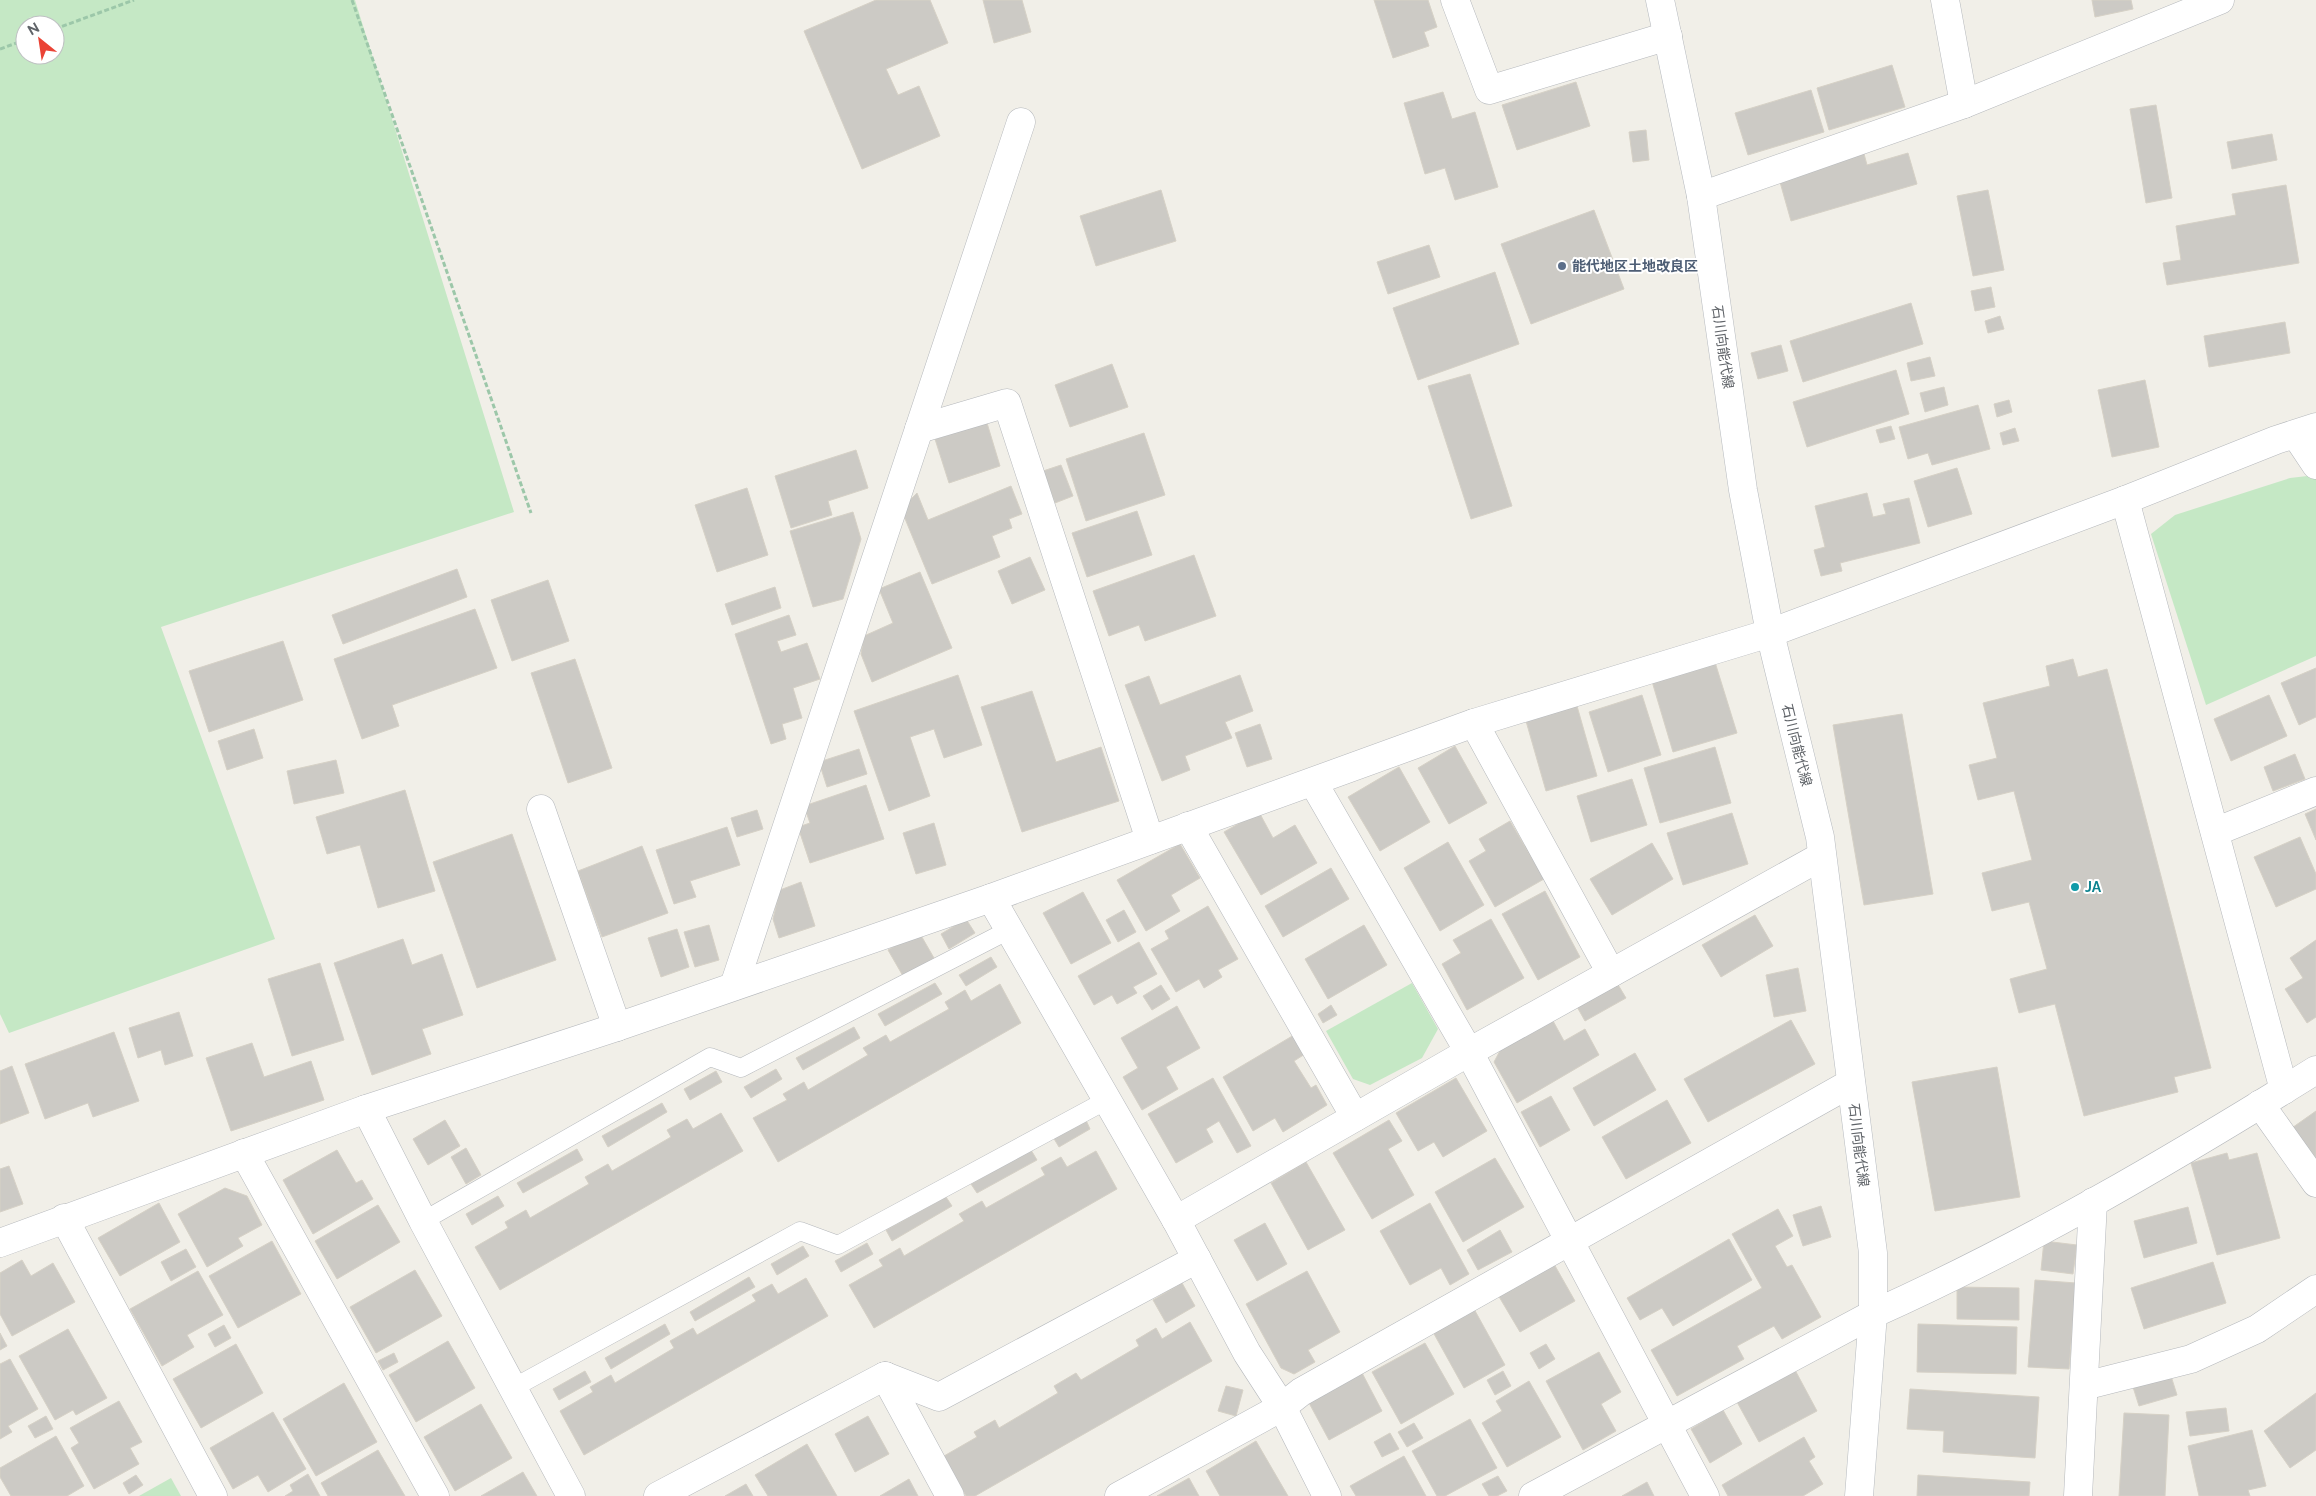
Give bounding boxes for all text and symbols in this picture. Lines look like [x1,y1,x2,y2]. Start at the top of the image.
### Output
north arrow [15,15,65,65]
text: N [25,19,42,38]
place label: 能代地区土地改良区 [1572,258,1698,274]
marker: 能代地区土地改良区 [1556,260,1568,272]
street label: 石川向能代線 [1709,304,1737,390]
street label: 石川向能代線 [1779,702,1815,788]
place label: JA [2085,879,2102,895]
marker: JA [2069,881,2081,893]
street label: 石川向能代線 [1846,1102,1872,1188]

